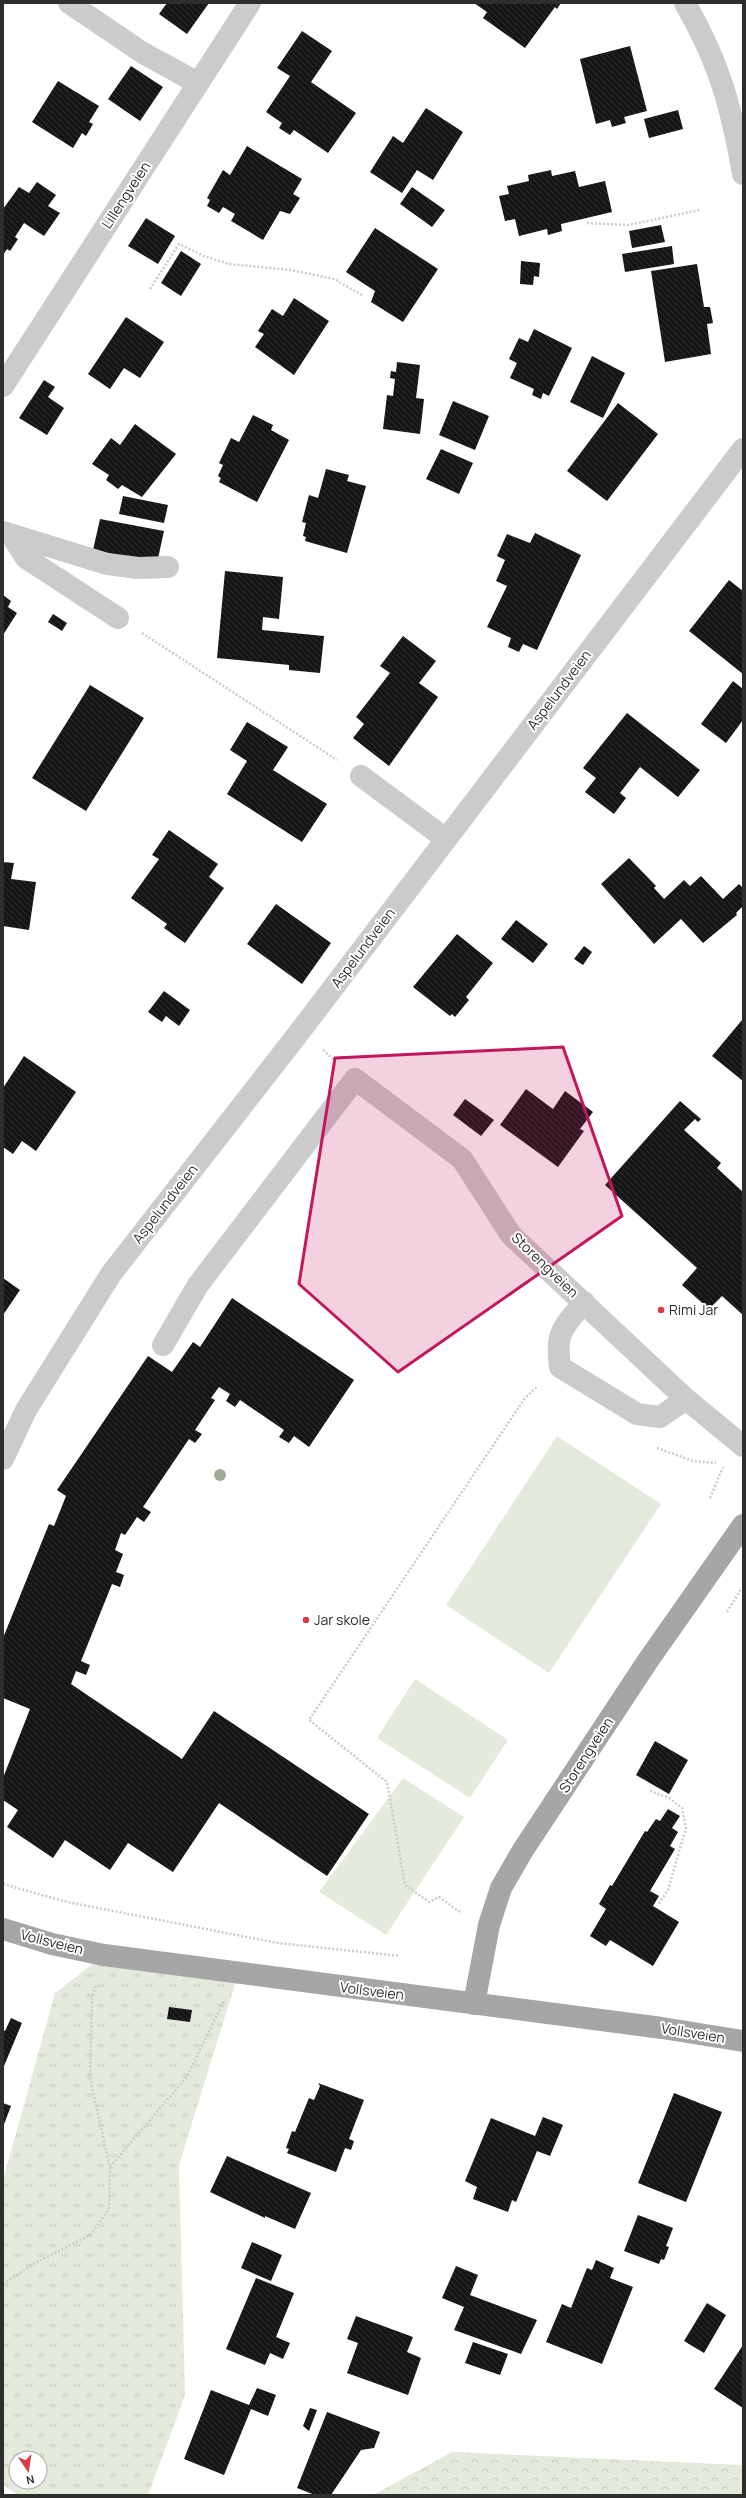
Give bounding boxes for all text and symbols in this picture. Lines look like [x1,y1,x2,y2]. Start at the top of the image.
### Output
street label: Lillengveien [97,158,154,232]
street label: Aspelundveien [522,646,595,734]
street label: Aspelundveien [326,904,399,992]
street label: Aspelundveien [128,1160,201,1247]
street label: Storengveien [508,1228,583,1301]
place label: Rimi Jar [669,1300,718,1319]
marker: Rimi Jar [656,1305,666,1315]
place label: Jar skole [314,1610,370,1629]
marker: Jar skole [301,1615,311,1625]
street label: Storengveien [554,1713,617,1796]
street label: Vollsveien [19,1925,86,1958]
street label: Vollsveien [339,1977,405,2004]
street label: Vollsveien [660,2018,726,2047]
north arrow [8,2450,48,2490]
text: N [25,2472,36,2488]

